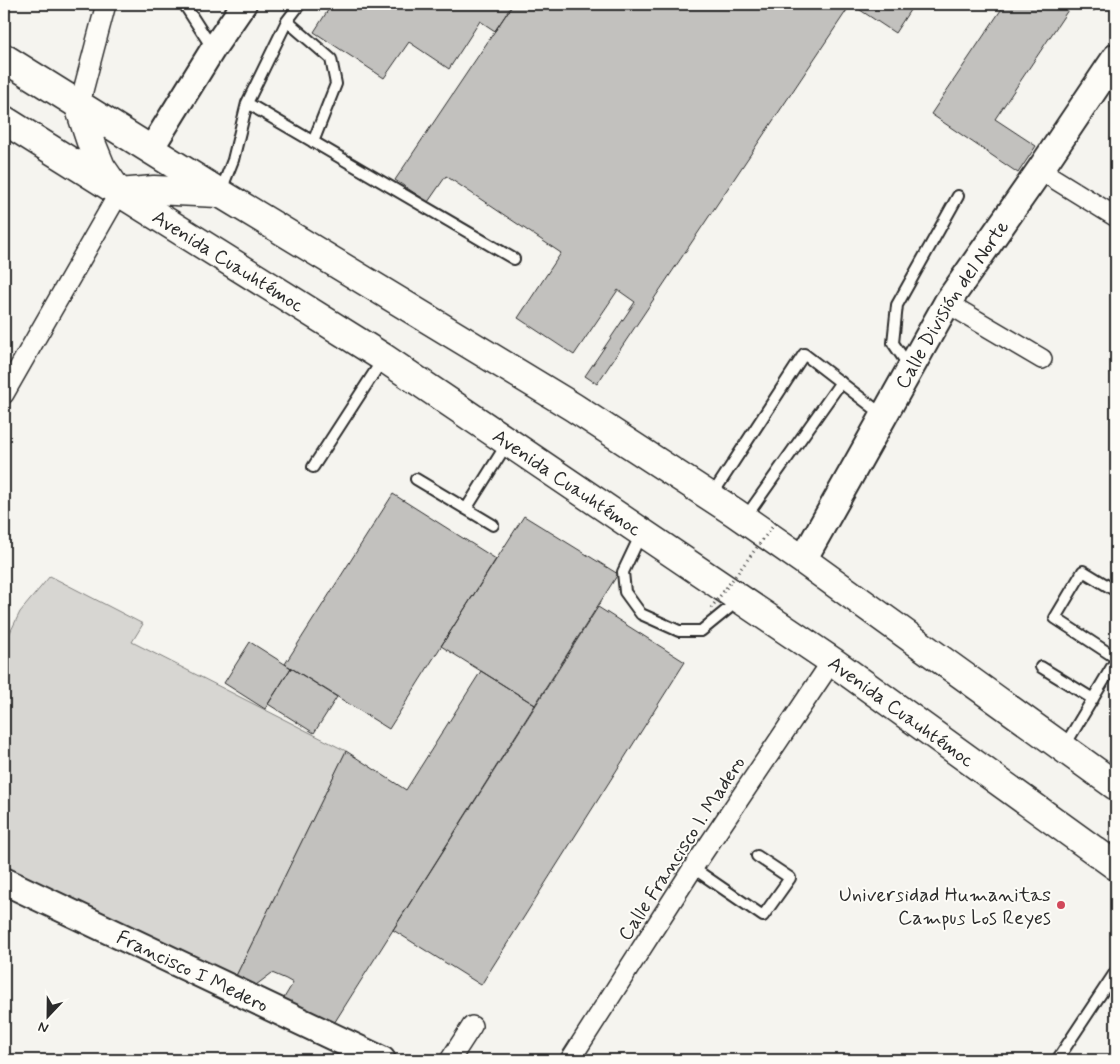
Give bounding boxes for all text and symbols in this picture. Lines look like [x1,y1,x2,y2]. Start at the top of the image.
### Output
street label: Avenida Cuauhtémoc [147,204,309,320]
street label: Calle División del Norte [890,215,1016,394]
street label: Avenida Cuauhtémoc [487,423,647,543]
street label: Avenida Cuauhtémoc [822,650,979,774]
street label: Calle Francisco I. Madero [612,751,752,946]
place label: Universidad Humanitas Campus Los Reyes [839,882,1051,932]
marker: Universidad Humanitas Campus Los Reyes [1055,899,1067,911]
street label: Francisco I Medero [112,924,273,1019]
north arrow [22,992,72,1042]
text: N [36,1017,51,1037]

